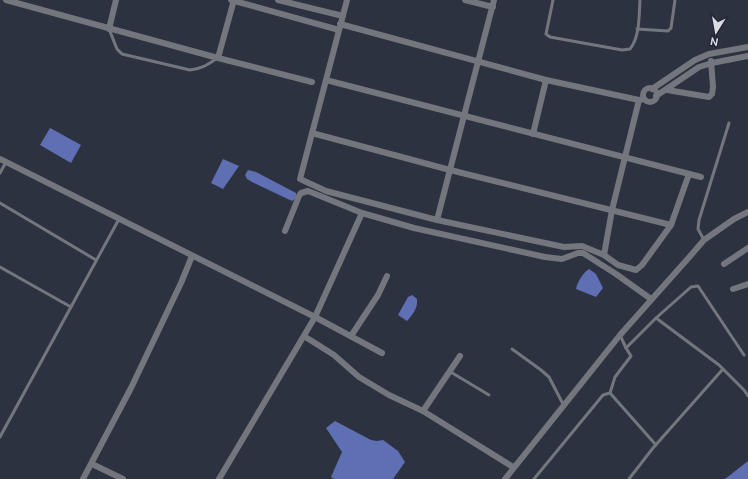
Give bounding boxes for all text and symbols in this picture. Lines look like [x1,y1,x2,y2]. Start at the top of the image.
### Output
north arrow [696,12,736,52]
text: N [709,35,719,48]

